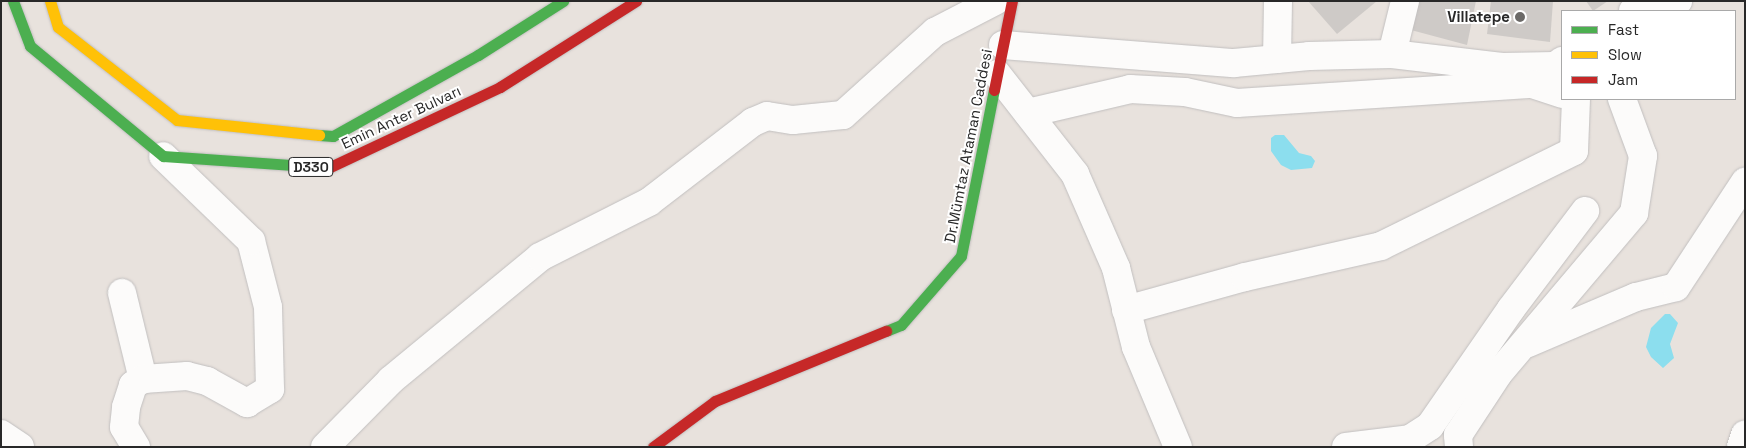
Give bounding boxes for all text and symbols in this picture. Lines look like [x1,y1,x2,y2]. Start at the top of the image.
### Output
place label: Villatepe [1447,8,1510,26]
legend [1561,10,1736,100]
marker: Villatepe [1514,11,1526,23]
text: Fast [1608,20,1639,39]
text: Slow [1608,45,1642,64]
street label: Dr.Mümtaz Ataman Caddesi [940,47,996,245]
text: Jam [1608,70,1638,89]
street label: Emin Anter Bulvarı [338,81,464,153]
road number: D330 [287,156,335,178]

